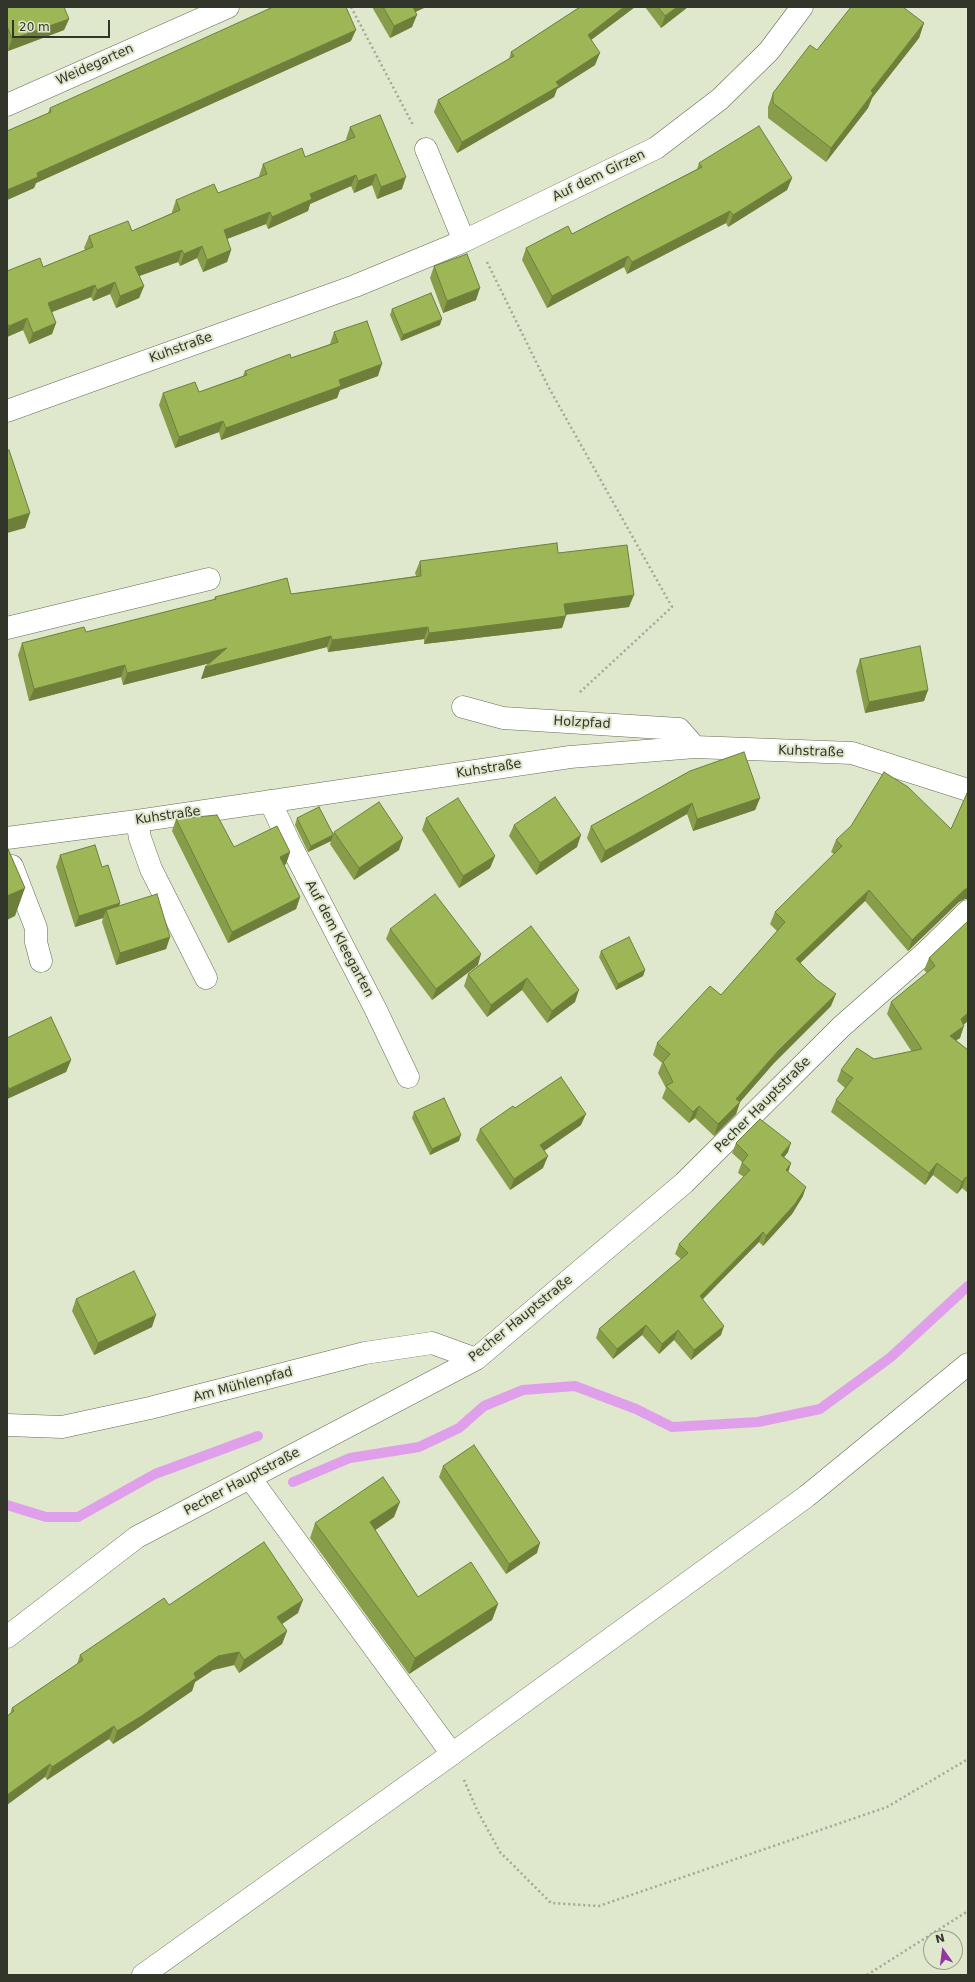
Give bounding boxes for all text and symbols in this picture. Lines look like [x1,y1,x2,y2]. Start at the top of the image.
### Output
scale bar [14,12,112,38]
text: 20 m [19,20,50,34]
street label: Weidegarten [54,41,136,89]
street label: Auf dem Girzen [550,147,648,205]
street label: Kuhstraße [147,329,215,367]
street label: Holzpfad [553,714,611,732]
street label: Kuhstraße [778,743,844,761]
street label: Kuhstraße [455,756,523,782]
street label: Kuhstraße [134,804,202,828]
street label: Auf dem Kleegarten [302,878,376,1000]
street label: Pecher Hauptstraße [712,1054,814,1156]
street label: Pecher Hauptstraße [466,1272,576,1366]
street label: Am Mühlenpfad [192,1364,294,1406]
street label: Pecher Hauptstraße [181,1445,303,1519]
north arrow [923,1930,963,1970]
text: N [934,1931,946,1946]

